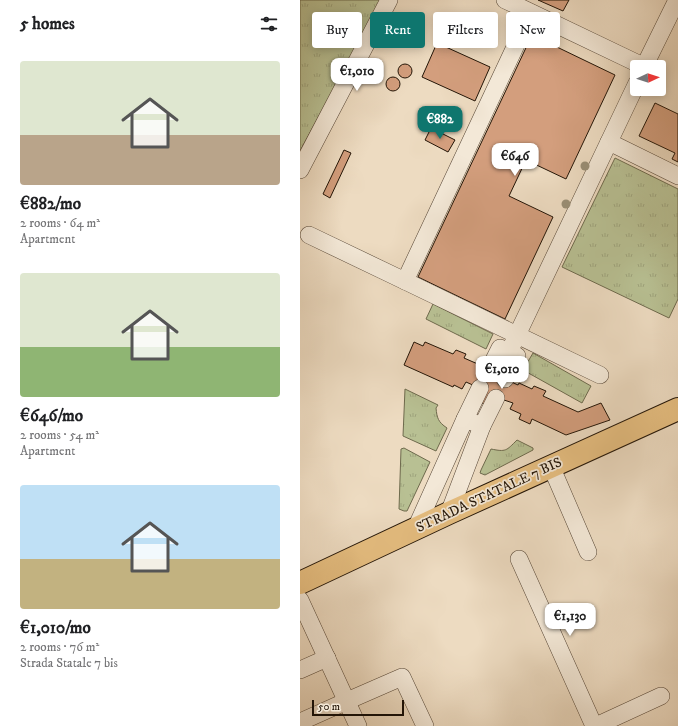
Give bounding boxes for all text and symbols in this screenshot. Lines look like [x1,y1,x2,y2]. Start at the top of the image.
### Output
chip: Buy [312,12,362,48]
chip: Rent [370,12,425,48]
chip: Filters [433,12,498,48]
chip: New [506,12,560,48]
text: 5 homes [20,13,75,35]
icon: filters [258,13,280,35]
pin: €1,010 [324,58,390,92]
north arrow [630,60,666,96]
map controls [630,60,666,96]
text: €1,010 [340,63,374,79]
icon: home [114,87,186,159]
pin: €882 [416,106,464,140]
text: €882 [426,111,454,127]
pin: €646 [491,143,539,177]
text: €646 [501,148,529,164]
text: €882/mo [20,193,81,215]
text: 2 rooms · 64 m² [20,215,100,231]
text: Apartment [20,231,75,247]
icon: home [114,299,186,371]
pin: €1,010 [469,356,535,390]
text: €1,010 [485,361,519,377]
text: €646/mo [20,405,83,427]
text: 2 rooms · 54 m² [20,427,99,443]
text: Apartment [20,443,75,459]
street label: STRADA STATALE 7 BIS [413,453,565,537]
icon: home [114,511,186,583]
pin: €1,130 [537,603,603,637]
text: €1,130 [554,608,586,624]
text: €1,010/mo [20,617,91,639]
text: 2 rooms · 76 m² [20,639,99,655]
text: Strada Statale 7 bis [20,655,118,671]
scale bar [312,698,404,717]
text: 50 m [318,700,340,714]

